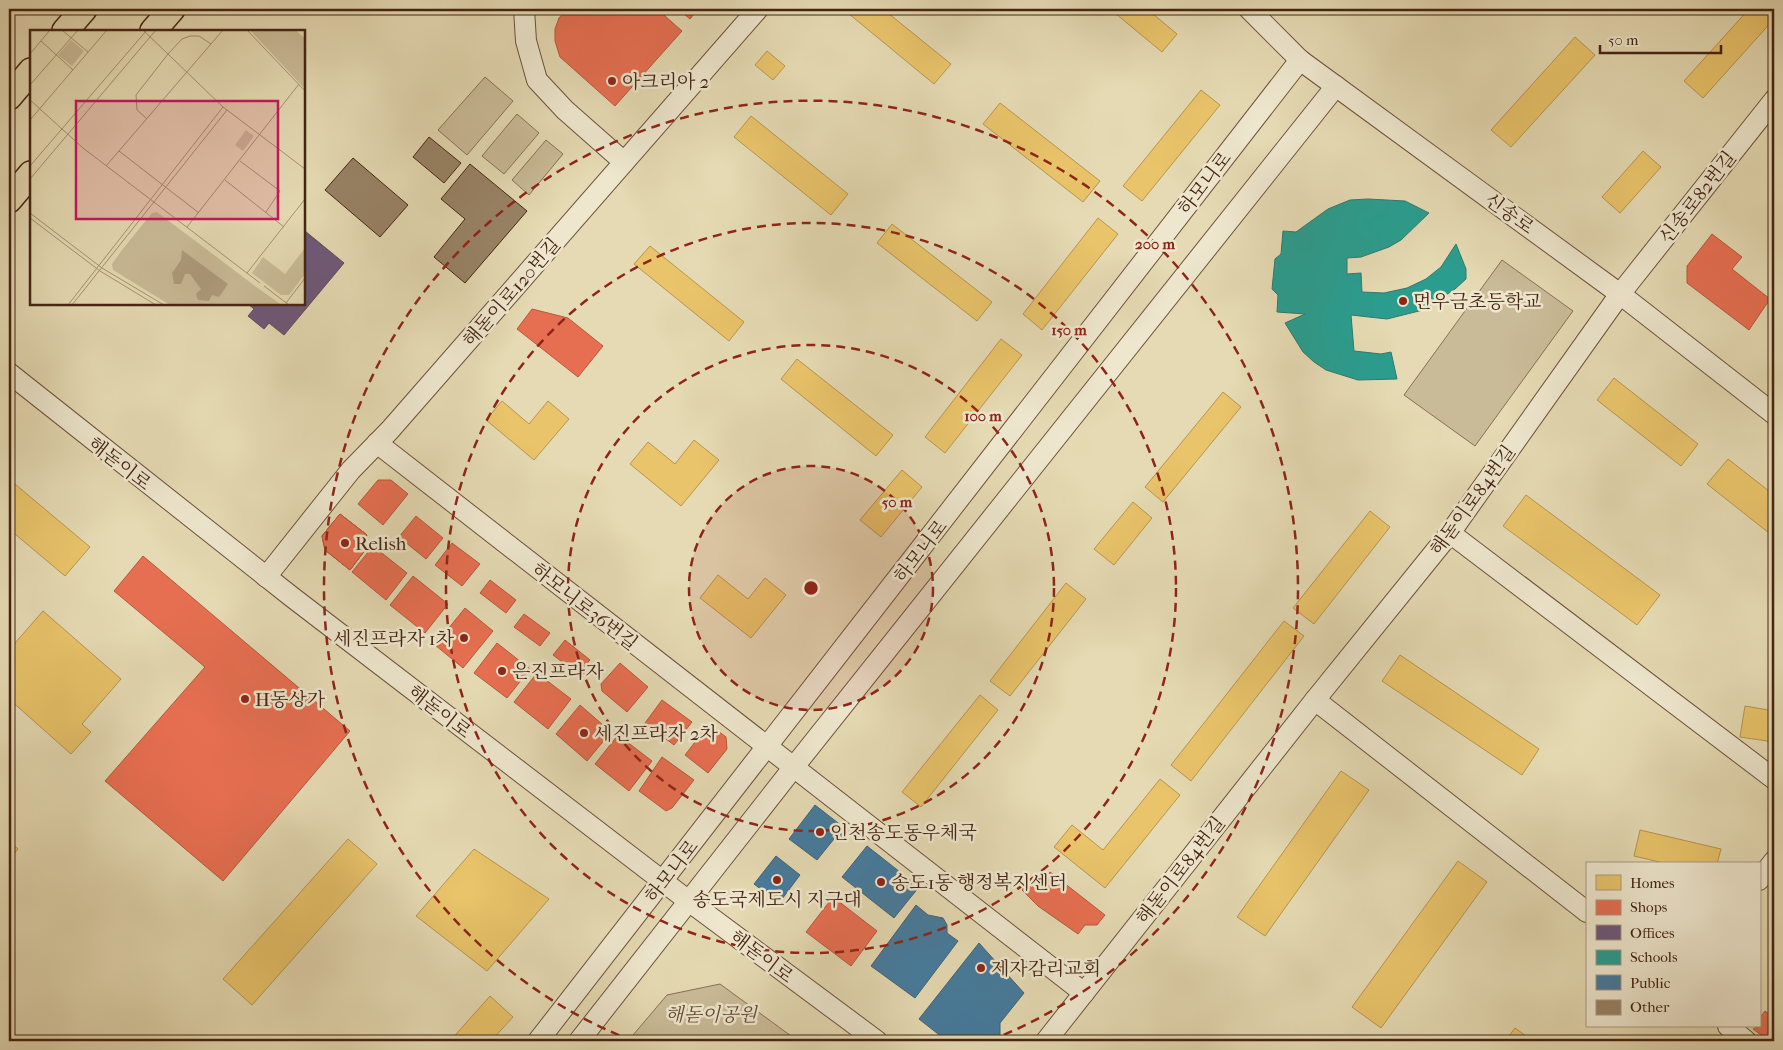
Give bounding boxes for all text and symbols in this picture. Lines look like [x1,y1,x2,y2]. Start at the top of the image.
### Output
scale bar [1600,22,1722,54]
inset map [30,30,305,305]
text: 50 m [1608,31,1639,49]
place label: 아크리아 2 [622,71,709,93]
marker: 아크리아 2 [606,75,618,87]
street label: 신송로82번길 [1655,147,1741,248]
street label: 하모니로 [1174,148,1236,219]
street label: 신송로 [1481,189,1538,239]
street label: 해돋이로120번길 [458,234,565,352]
text: 200 m [1135,235,1175,253]
place label: 먼우금초등학교 [1413,291,1541,313]
marker: 먼우금초등학교 [1397,295,1409,307]
text: 150 m [1051,321,1087,339]
text: 100 m [964,407,1002,425]
street label: 해돋이로 [84,433,155,495]
street label: 해돋이로84번길 [1425,441,1520,560]
text: 50 m [882,493,913,511]
street label: 하모니로 [890,516,952,587]
place label: Relish [355,533,407,555]
marker: Relish [339,537,351,549]
street label: 하모니로36번길 [527,559,642,655]
centre of rings [802,579,820,597]
place label: 세진프라자 1차 [333,628,455,650]
marker: 세진프라자 1차 [458,632,470,644]
place label: 은진프라자 [512,661,604,683]
marker: 은진프라자 [496,665,508,677]
street label: 해돋이로 [404,681,475,743]
place label: H동상가 [255,689,326,711]
marker: H동상가 [239,693,251,705]
place label: 세진프라자 2차 [594,723,719,745]
marker: 세진프라자 2차 [578,727,590,739]
street label: 해돋이로84번길 [1132,812,1230,929]
place label: 인천송도동우체국 [830,822,977,844]
marker: 인천송도동우체국 [814,826,826,838]
street label: 하모니로 [641,836,703,907]
legend [1586,862,1760,1028]
place label: 송도1동 행정복지센터 [891,872,1067,894]
marker: 송도국제도시 지구대 [771,874,783,886]
text: Homes [1630,874,1675,892]
marker: 송도1동 행정복지센터 [875,876,887,888]
place label: 송도국제도시 지구대 [692,889,862,911]
text: Shops [1630,898,1668,916]
text: Offices [1630,924,1675,942]
street label: 해돋이로 [725,926,797,988]
text: Schools [1630,948,1678,966]
place label: 제자감리교회 [991,958,1101,980]
marker: 제자감리교회 [975,962,987,974]
text: Public [1630,974,1671,992]
text: Other [1630,998,1670,1016]
park label: 해돋이공원 [665,1004,759,1026]

